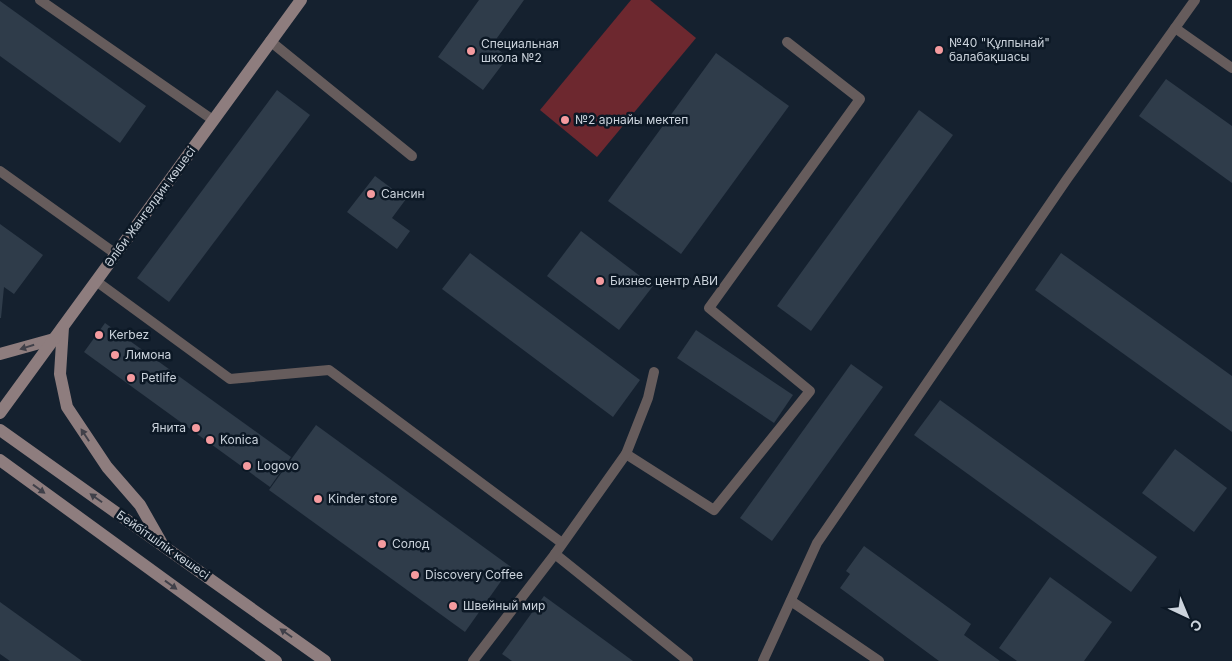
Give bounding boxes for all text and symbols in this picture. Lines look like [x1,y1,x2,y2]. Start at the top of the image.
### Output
place label: №40 "Құлпынай" балабақшасы [949,35,1050,64]
place label: Специальная школа №2 [481,36,559,65]
marker: №40 "Құлпынай" балабақшасы [933,44,945,56]
marker: Специальная школа №2 [465,45,477,57]
place label: №2 арнайы мектеп [575,112,688,127]
marker: №2 арнайы мектеп [559,114,571,126]
street label: Әліби Жангелдин көшесі [101,144,198,270]
place label: Сансин [381,186,425,201]
marker: Сансин [365,188,377,200]
place label: Бизнес центр АВИ [610,273,718,288]
marker: Бизнес центр АВИ [594,275,606,287]
place label: Kerbez [109,327,149,342]
marker: Kerbez [93,329,105,341]
one-way arrow [20,344,35,352]
place label: Лимона [125,347,171,362]
marker: Лимона [109,349,121,361]
place label: Petlife [141,370,176,385]
marker: Petlife [125,372,137,384]
place label: Янита [152,420,186,435]
marker: Янита [190,422,202,434]
one-way arrow [81,428,90,442]
place label: Konica [220,432,259,447]
marker: Konica [204,434,216,446]
place label: Logovo [257,458,299,473]
marker: Logovo [241,460,253,472]
one-way arrow [33,484,46,494]
place label: Kinder store [328,491,397,506]
one-way arrow [89,493,103,503]
marker: Kinder store [312,493,324,505]
street label: Бейбітшілік көшесі [114,507,213,582]
place label: Солод [392,536,430,551]
marker: Солод [376,538,388,550]
place label: Discovery Coffee [425,567,523,582]
marker: Discovery Coffee [409,569,421,581]
one-way arrow [164,579,177,590]
north arrow [1162,591,1212,641]
place label: Швейный мир [463,598,545,613]
marker: Швейный мир [447,600,459,612]
text: С [1187,616,1206,635]
one-way arrow [279,628,292,638]

